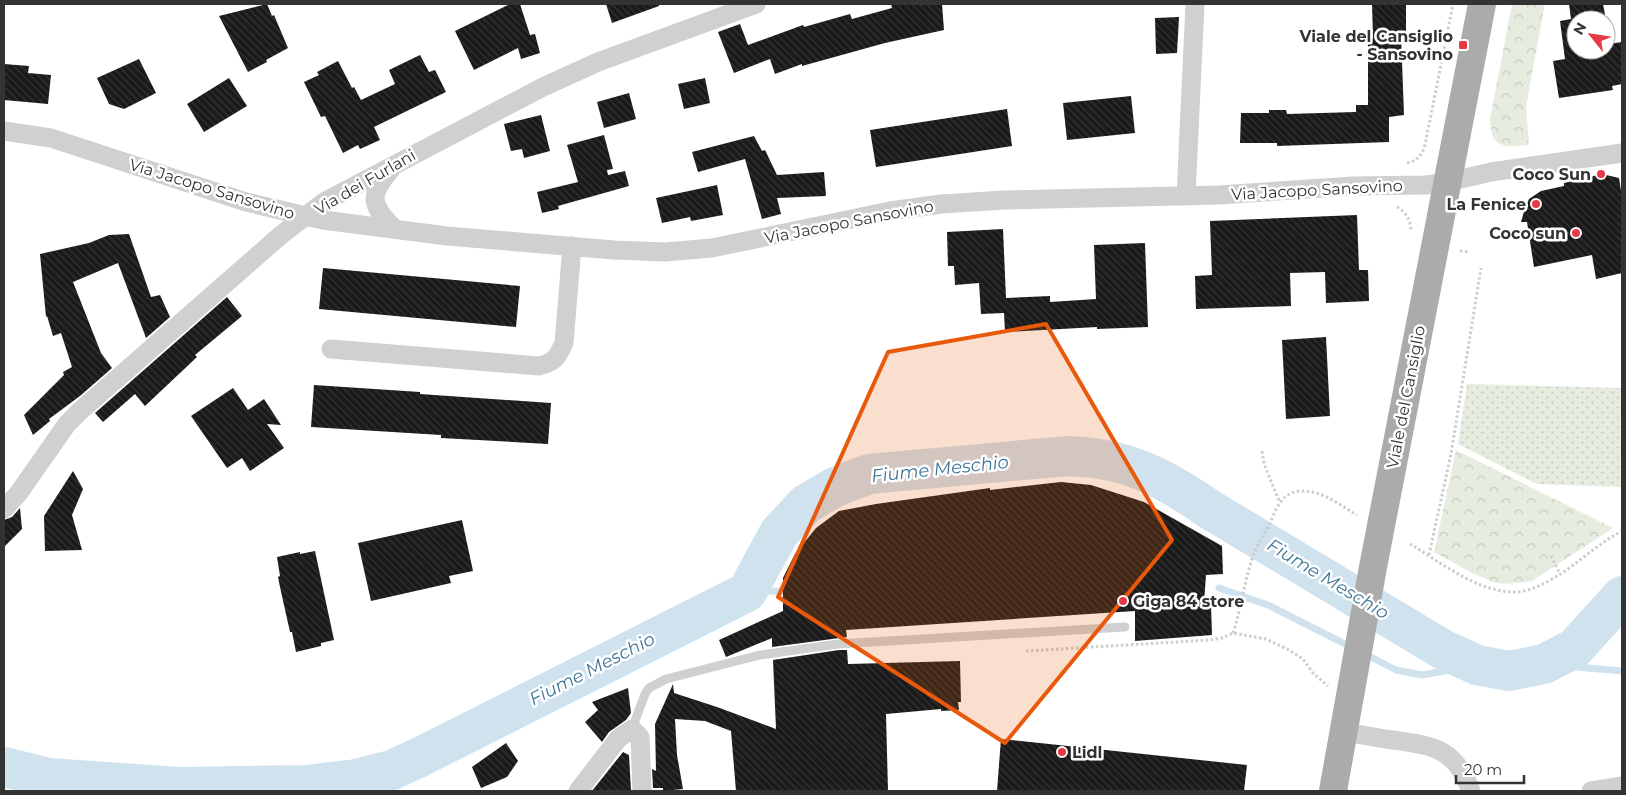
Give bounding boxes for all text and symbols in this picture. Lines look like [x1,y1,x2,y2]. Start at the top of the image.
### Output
north arrow [1566,10,1616,60]
text: N [1569,19,1590,38]
place label: Viale del Cansiglio - Sansovino [1298,27,1453,64]
marker: Viale del Cansiglio - Sansovino [1457,39,1469,51]
street label: Via dei Furlani [311,145,419,219]
street label: Via Jacopo Sansovino [127,155,297,223]
place label: Coco Sun [1513,165,1591,184]
marker: Coco Sun [1595,168,1607,180]
street label: Via Jacopo Sansovino [1231,176,1403,204]
place label: La Fenice [1446,195,1526,214]
street label: Via Jacopo Sansovino [763,196,935,248]
marker: La Fenice [1530,198,1542,210]
place label: Coco sun [1489,224,1566,243]
marker: Coco sun [1570,227,1582,239]
street label: Viale del Cansiglio [1383,324,1429,470]
water label: Fiume Meschio [870,451,1010,487]
water label: Fiume Meschio [1263,534,1393,624]
place label: Giga 84 store [1133,592,1244,611]
marker: Giga 84 store [1117,595,1129,607]
water label: Fiume Meschio [525,628,659,710]
place label: Lidl [1072,743,1102,762]
marker: Lidl [1056,746,1068,758]
scale bar [1456,752,1524,784]
text: 20 m [1464,760,1502,779]

